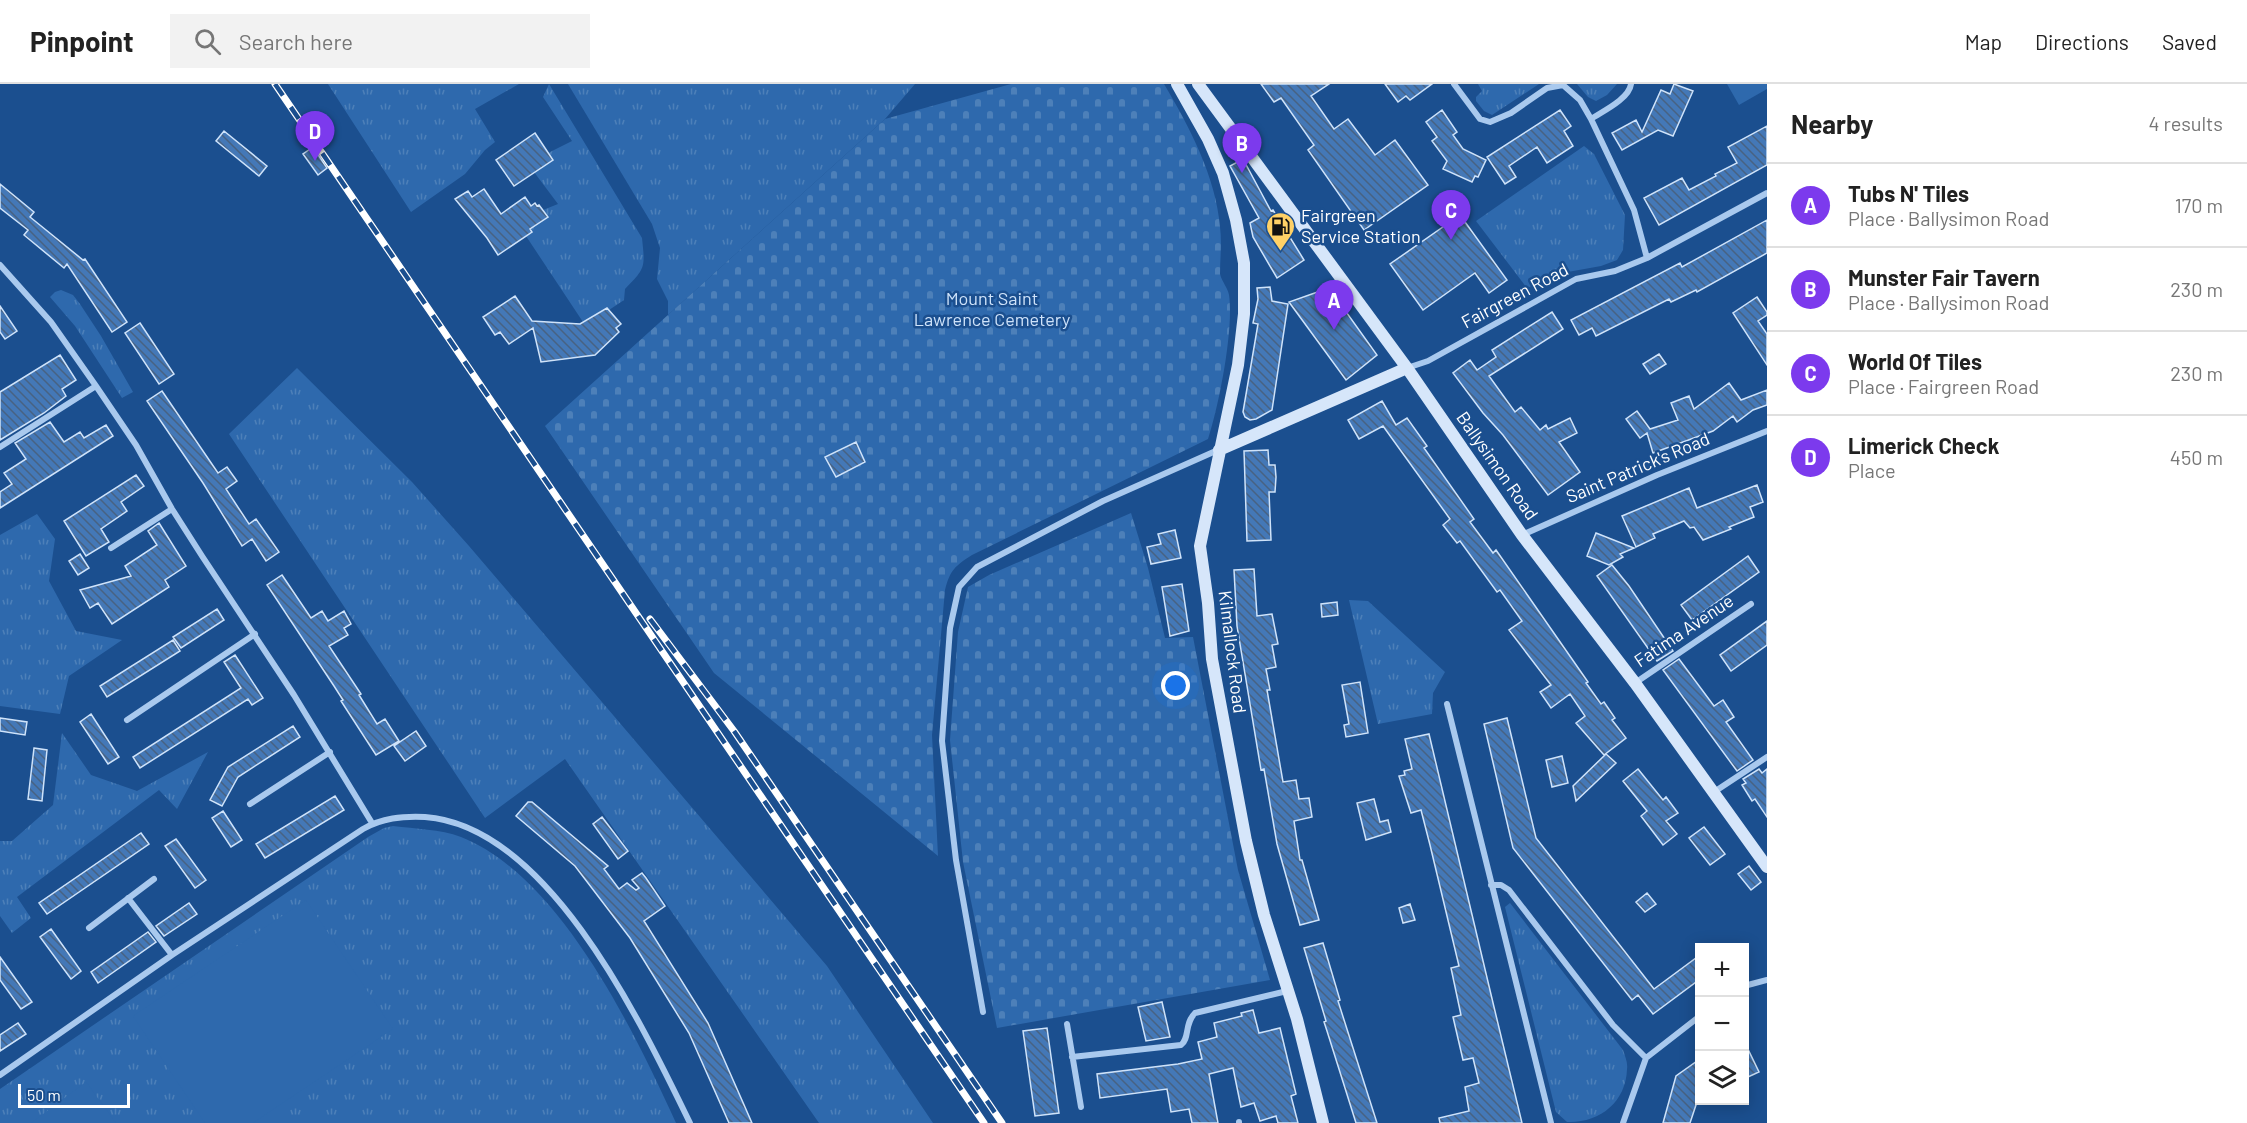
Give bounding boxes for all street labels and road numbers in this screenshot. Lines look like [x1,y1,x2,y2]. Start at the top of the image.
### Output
street label: Fairgreen Road [1457,258,1572,333]
street label: Ballysimon Road [1452,407,1543,524]
street label: Saint Patrick's Road [1562,427,1713,507]
street label: Kilmallock Road [1215,589,1251,715]
street label: Fatima Avenue [1630,589,1737,671]

